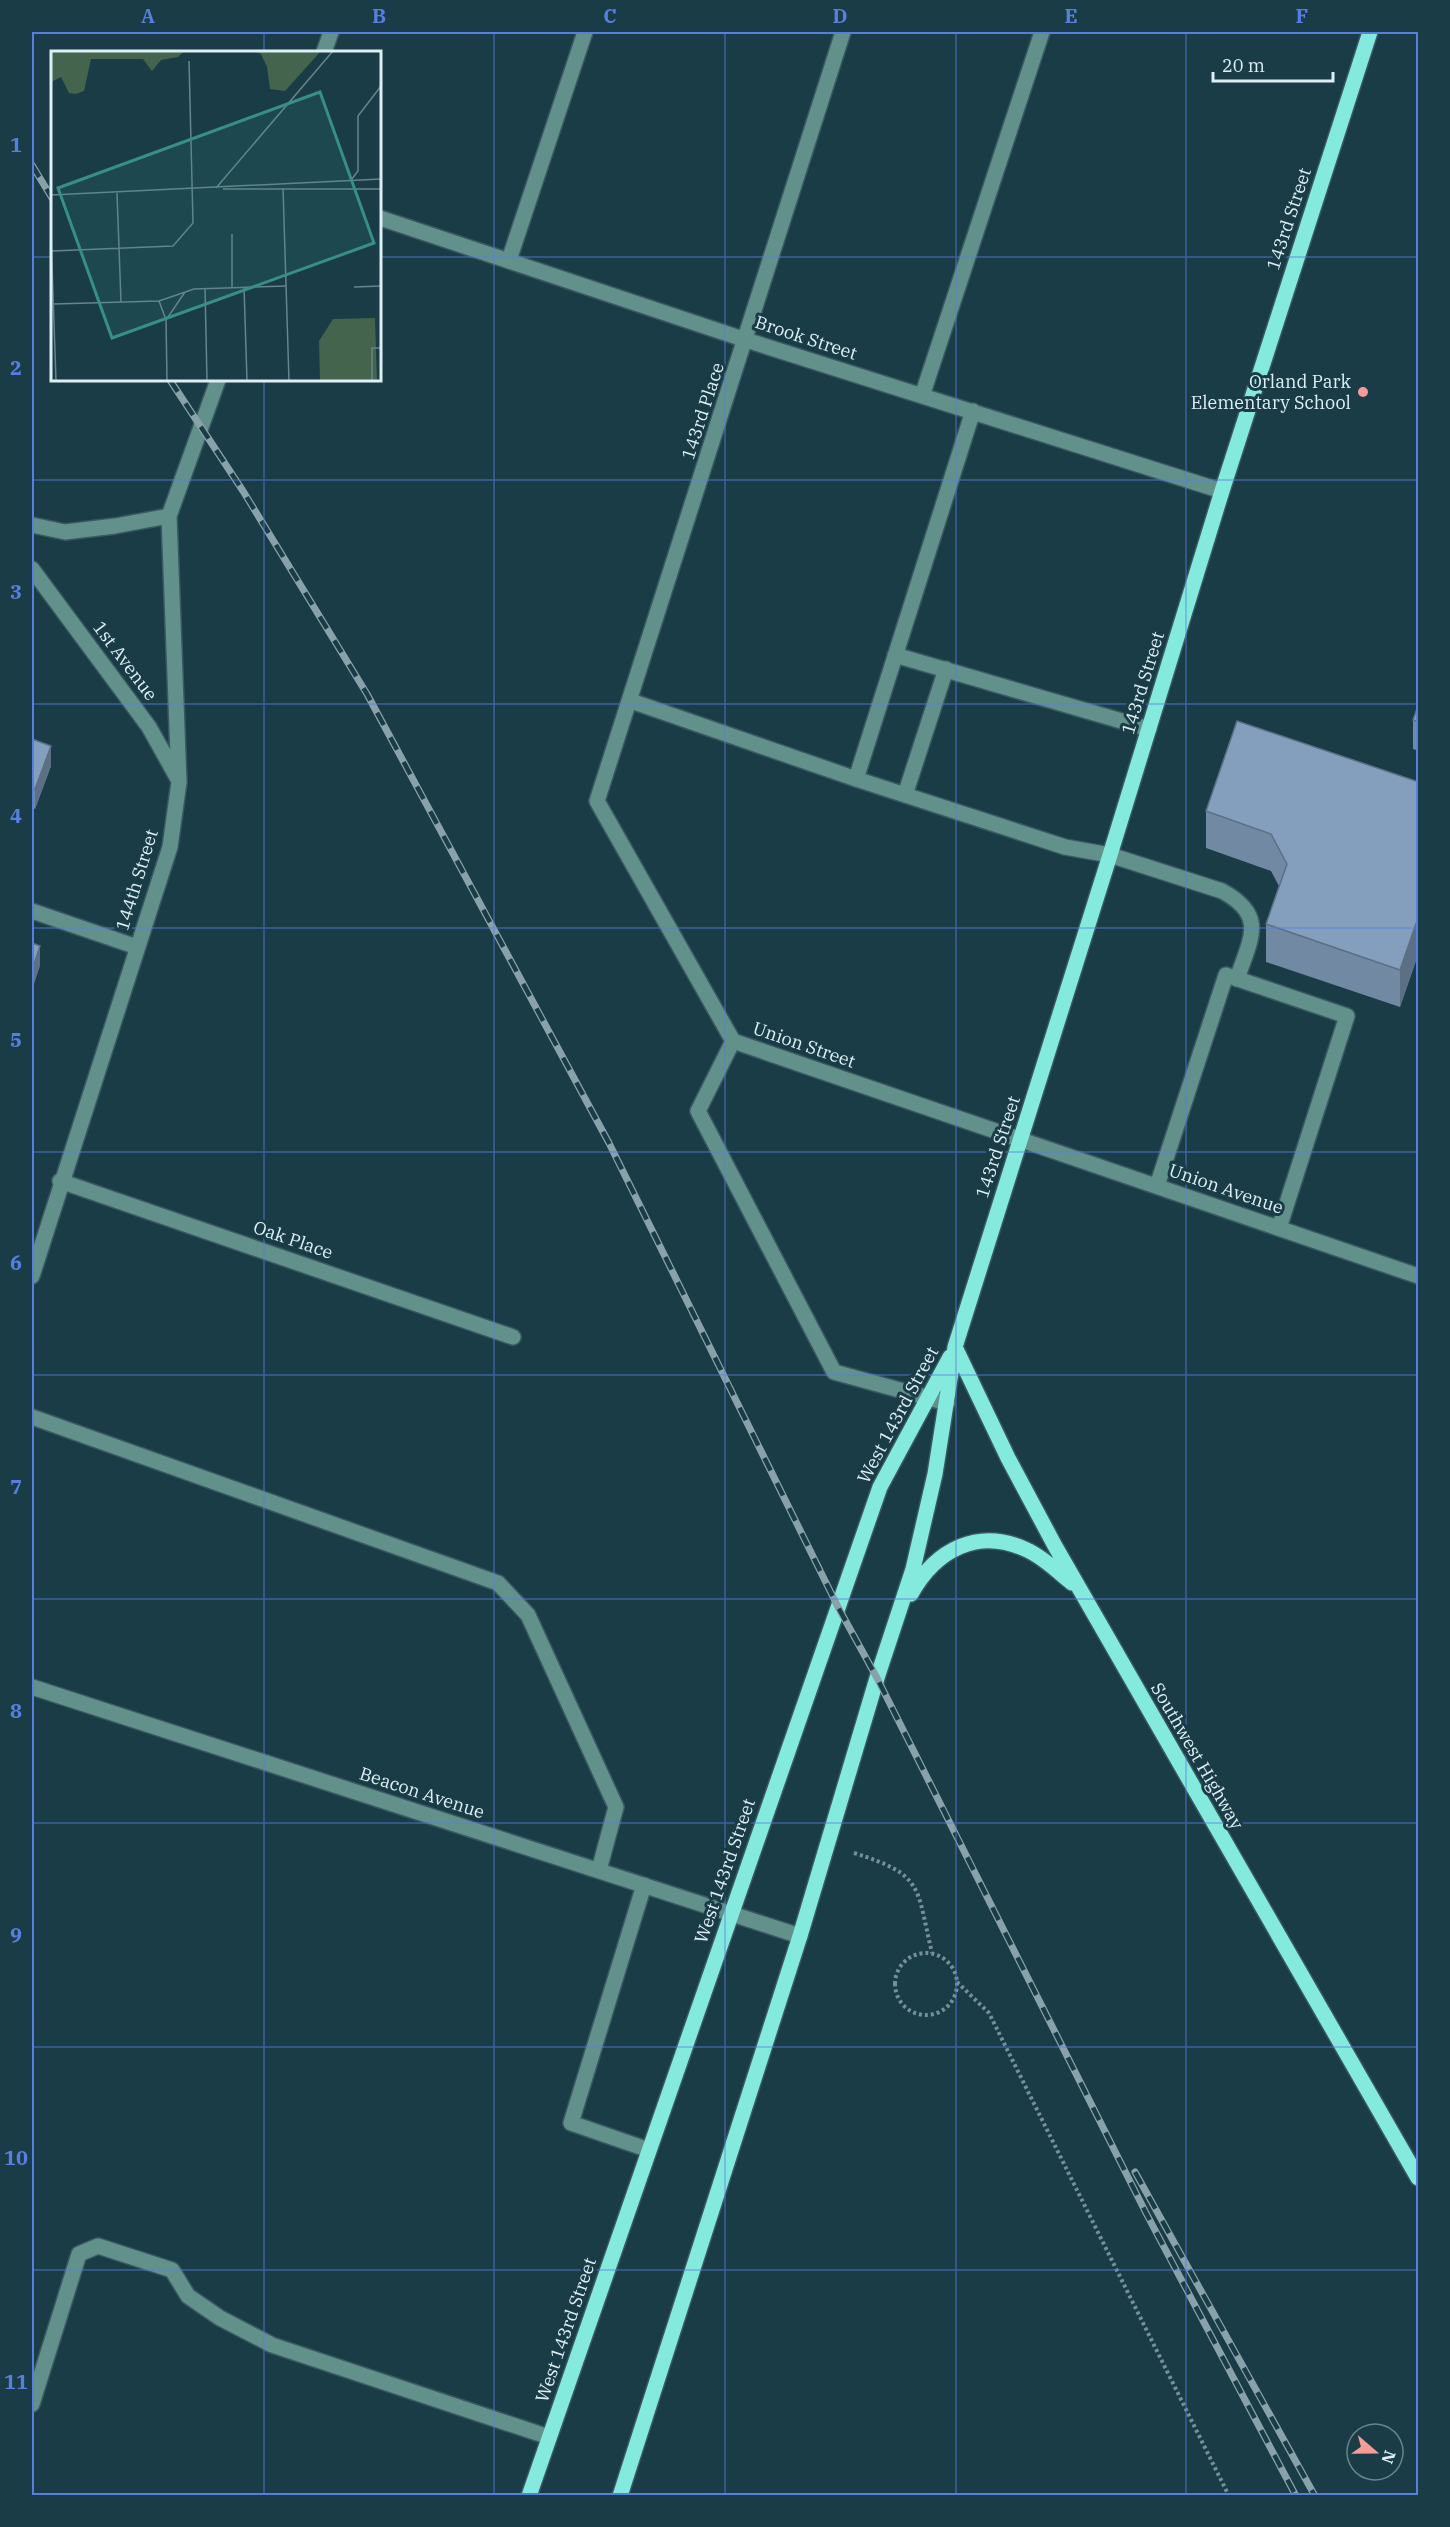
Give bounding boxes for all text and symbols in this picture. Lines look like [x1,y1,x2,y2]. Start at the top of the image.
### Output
text: A [141,2,155,29]
text: B [372,2,386,29]
text: C [603,2,617,29]
text: D [832,2,848,29]
text: E [1064,2,1078,29]
text: F [1296,2,1308,29]
scale bar [1213,45,1333,83]
inset map [51,51,381,381]
text: 20 m [1222,54,1265,77]
text: 1 [10,131,22,158]
street label: 143rd Street [1261,165,1316,273]
street label: Brook Street [752,310,860,365]
text: 2 [10,354,22,381]
street label: 143rd Place [676,359,729,462]
place label: Orland Park Elementary School [1191,370,1351,414]
marker: Orland Park Elementary School [1356,385,1370,399]
text: 3 [10,578,22,605]
street label: 1st Avenue [88,617,163,705]
street label: 143rd Street [1116,629,1169,737]
text: 4 [10,802,22,829]
street label: 144th Street [110,826,163,933]
street label: Union Street [750,1016,858,1073]
text: 5 [10,1026,22,1053]
street label: 143rd Street [970,1093,1025,1201]
street label: Union Avenue [1166,1158,1286,1219]
street label: Oak Place [250,1215,336,1264]
text: 6 [10,1249,22,1276]
street label: West 143rd Street [852,1342,943,1487]
text: 7 [10,1473,22,1500]
street label: Southwest Highway [1146,1678,1249,1834]
text: 8 [10,1697,22,1724]
street label: Beacon Avenue [357,1762,487,1824]
street label: West 143rd Street [689,1795,760,1946]
text: 9 [10,1921,22,1948]
text: 10 [4,2144,28,2171]
street label: West 143rd Street [530,2254,601,2405]
text: 11 [4,2368,28,2395]
north arrow [1345,2422,1405,2482]
text: N [1378,2448,1401,2466]

